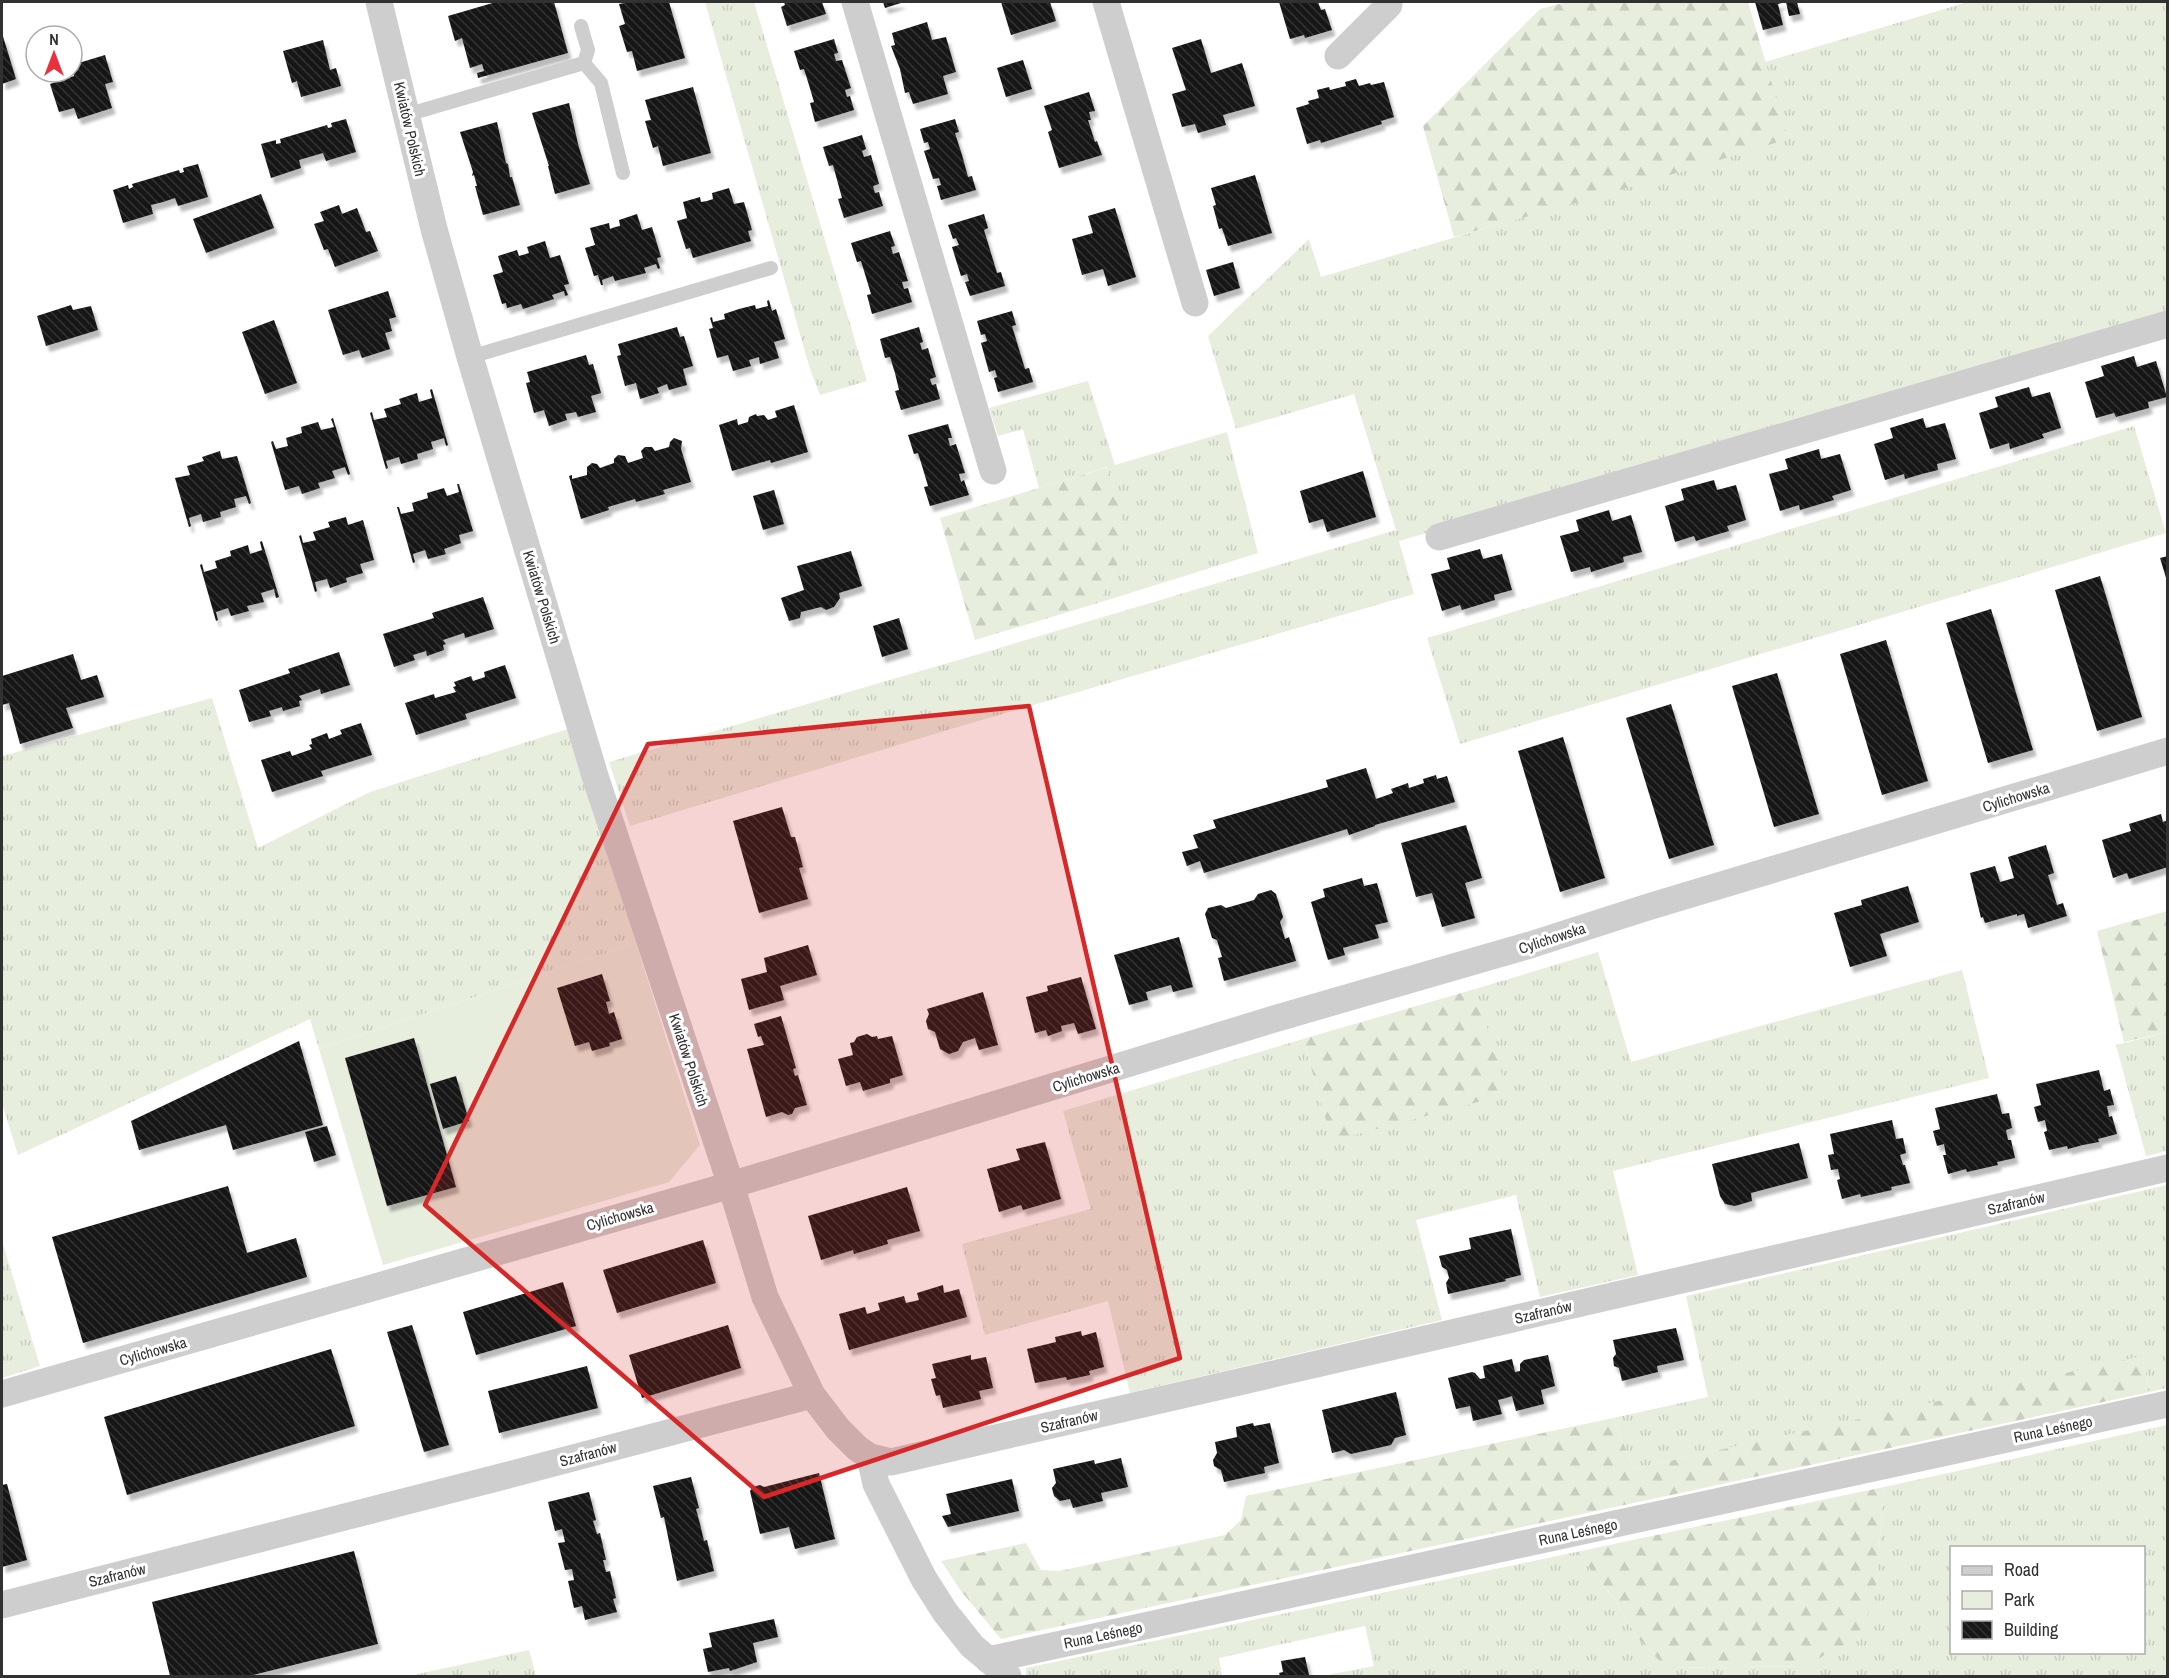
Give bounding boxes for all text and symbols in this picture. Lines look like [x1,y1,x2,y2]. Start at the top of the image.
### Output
north arrow [24,24,84,84]
text: N [49,28,59,50]
street label: Kwiatów Polskich [389,80,431,178]
street label: Kwiatów Polskich [518,548,566,646]
street label: Cylichowska [1980,777,2052,817]
street label: Cylichowska [1516,917,1588,959]
street label: Kwiatów Polskich [664,1011,714,1109]
street label: Cylichowska [1050,1057,1122,1097]
street label: Szafranów [1985,1186,2047,1220]
street label: Cylichowska [584,1196,656,1236]
street label: Szafranów [1512,1295,1574,1329]
street label: Cylichowska [117,1331,189,1371]
street label: Szafranów [1038,1404,1100,1438]
street label: Runa Leśnego [2012,1410,2094,1448]
street label: Szafranów [557,1436,619,1472]
street label: Runa Leśnego [1537,1513,1619,1551]
legend [1950,1546,2145,1654]
text: Road [2004,1557,2039,1582]
street label: Szafranów [86,1558,148,1592]
text: Park [2004,1587,2035,1612]
street label: Runa Leśnego [1062,1616,1144,1654]
text: Building [2004,1617,2059,1642]

